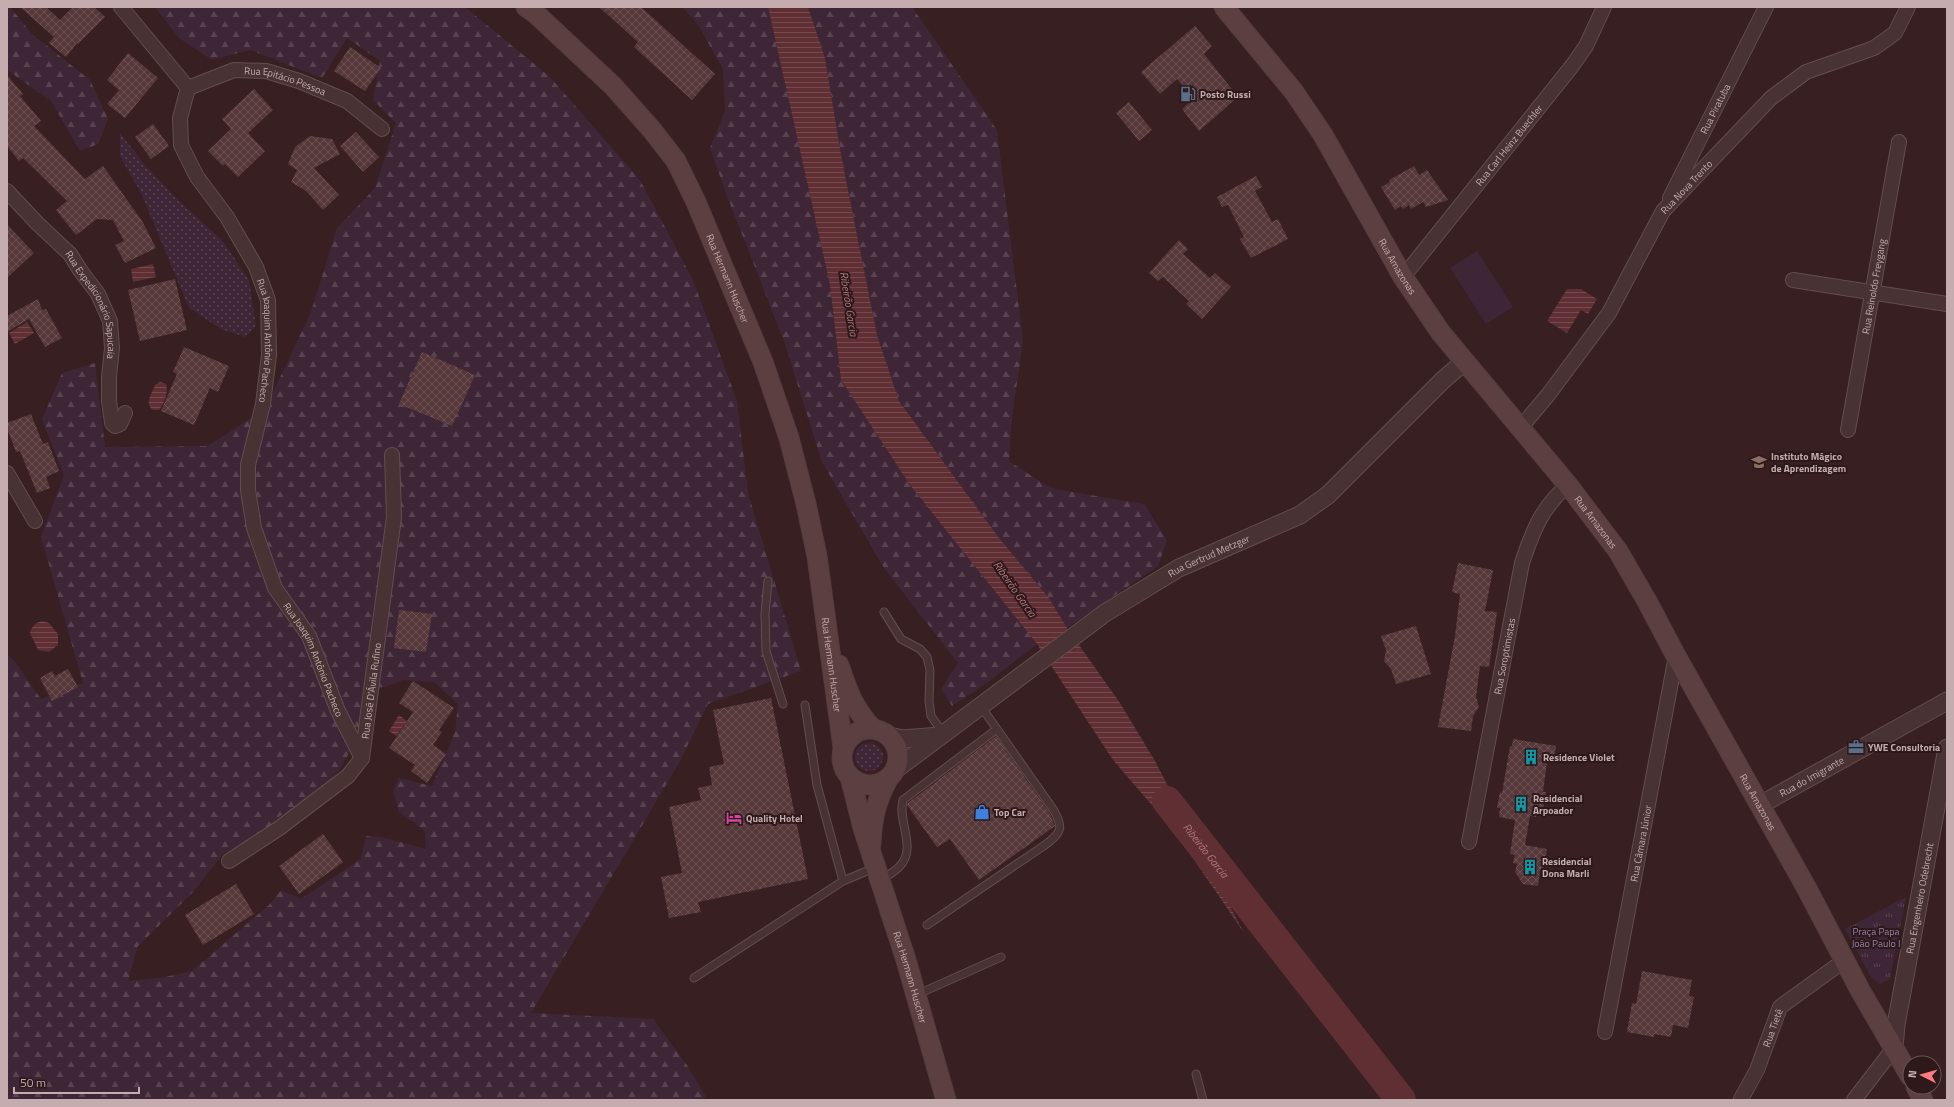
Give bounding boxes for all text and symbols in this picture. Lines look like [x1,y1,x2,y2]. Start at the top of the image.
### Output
street label: Rua Epitácio Pessoa [244,63,328,99]
street label: Rua Piratuba [1696,81,1734,137]
fuel station icon: Posto Russi [1179,85,1197,103]
place label: Posto Russi [1200,87,1251,102]
street label: Rua Carl Heinz Buechler [1472,101,1547,189]
street label: Rua Nova Trento [1657,157,1716,217]
street label: Rua Hermann Huscher [702,232,753,326]
street label: Rua Amazonas [1375,236,1420,298]
street label: Rua Reinoldo Freygang [1858,237,1890,335]
street label: Rua Expedicionário Sapucaia [62,248,119,360]
water label: Ribeirão Garcia [836,270,862,338]
street label: Rua Joaquim Antônio Pacheco [253,276,276,404]
place label: Instituto Mágico de Aprendizagem [1771,449,1846,476]
school or university icon: Instituto Mágico de Aprendizagem [1750,453,1768,471]
street label: Rua Amazonas [1571,493,1621,552]
street label: Rua Gertrud Metzger [1165,531,1253,581]
water label: Ribeirão Garcia [990,558,1041,621]
street label: Rua Joaquim Antônio Pacheco [280,600,347,720]
street label: Rua Hermann Huscher [817,617,845,713]
street label: Rua Soroptimistas [1490,617,1519,696]
street label: Rua José D'Ávila Rufino [358,642,385,740]
office icon: YWE Consultoria [1847,738,1865,756]
place label: YWE Consultoria [1868,740,1940,755]
building icon: Residence Violet [1522,748,1540,766]
place label: Residence Violet [1543,750,1615,765]
street label: Rua do Imigrante [1777,753,1847,801]
street label: Rua Amazonas [1736,771,1780,834]
place label: Residencial Arpoador [1533,791,1583,818]
building icon: Residencial Arpoador [1512,795,1530,813]
shop icon: Top Car [973,803,991,821]
street label: Rua Câmara Júnior [1627,803,1656,883]
place label: Top Car [994,805,1026,820]
hotel icon: Quality Hotel [725,809,743,827]
place label: Quality Hotel [746,811,803,826]
water label: Ribeirão Garcia [1179,820,1233,882]
street label: Rua Engenheiro Odebrecht [1902,841,1937,955]
place label: Residencial Dona Marli [1542,854,1592,881]
building icon: Residencial Dona Marli [1521,858,1539,876]
park label: Praça Papa João Paulo I [1851,924,1901,951]
street label: Rua Hermann Huscher [889,929,931,1025]
street label: Rua Tietê [1759,1007,1787,1049]
north arrow [1902,1055,1942,1095]
scale bar [14,1069,139,1095]
text: N [1904,1069,1920,1079]
text: 50 m [20,1073,46,1092]

